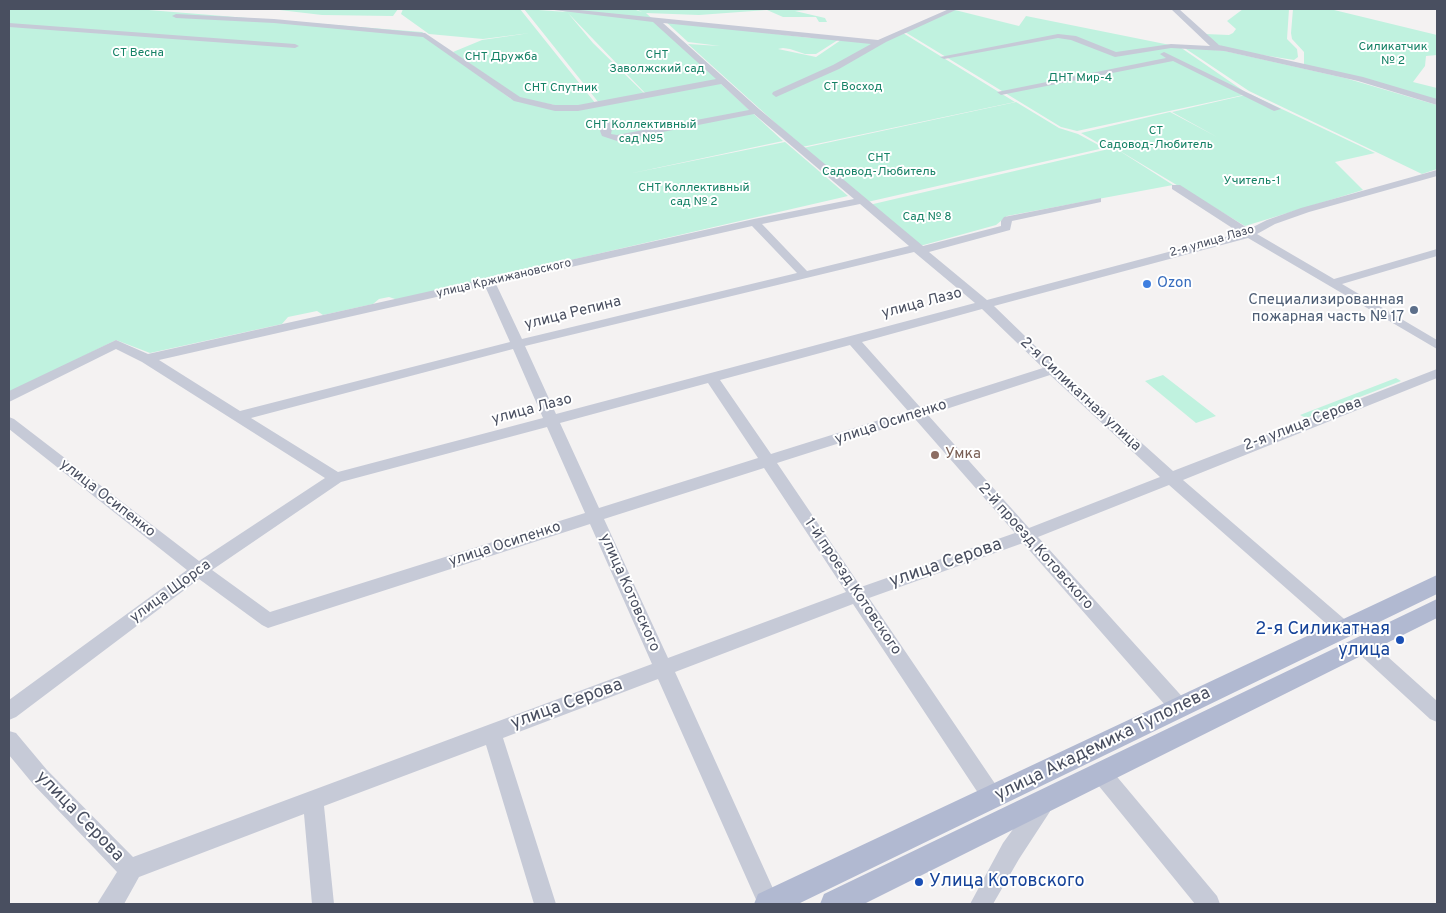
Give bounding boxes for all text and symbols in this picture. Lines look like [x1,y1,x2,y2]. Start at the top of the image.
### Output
park label: Силикатчик № 2 [1358,41,1428,69]
park label: СТ Весна [112,47,164,61]
park label: СНТ Заволжский сад [609,49,705,77]
park label: СНТ Дружба [465,51,537,65]
park label: ДНТ Мир-4 [1048,72,1112,86]
park label: СТ Восход [824,81,882,95]
park label: СНТ Спутник [524,82,598,96]
park label: СНТ Коллективный сад №5 [585,119,697,147]
park label: СТ Садовод-Любитель [1099,125,1213,153]
park label: СНТ Садовод-Любитель [822,152,936,180]
park label: Учитель-1 [1224,175,1280,189]
park label: СНТ Коллективный сад № 2 [638,182,750,210]
park label: Сад № 8 [902,211,952,225]
street label: 2-я улица Лазо [1168,223,1256,261]
street label: улица Кржижановского [435,256,573,302]
place label: Ozon [1157,275,1192,293]
marker: Ozon [1141,278,1153,290]
street label: улица Лазо [880,285,964,323]
place label: Специализированная пожарная часть № 17 [1248,292,1404,327]
street label: улица Репина [523,293,623,335]
marker: Специализированная пожарная часть № 17 [1408,304,1420,316]
street label: 2-я Силикатная улица [1016,334,1144,456]
street label: улица Лазо [490,391,574,429]
street label: 2-я улица Серова [1241,394,1365,456]
street label: улица Осипенко [833,396,949,450]
place label: Умка [945,446,981,464]
marker: Умка [929,449,941,461]
street label: улица Осипенко [55,456,159,542]
street label: 2-й проезд Котовского [973,480,1097,614]
street label: 1-й проезд Котовского [800,515,904,659]
street label: улица Осипенко [447,518,563,572]
street label: улица Котовского [595,531,663,655]
street label: улица Серова [887,535,1005,593]
street label: улица Щорса [127,557,215,627]
place label: 2-я Силикатная улица [1255,619,1390,662]
marker: 2-я Силикатная улица [1394,634,1406,646]
street label: улица Серова [508,675,626,735]
street label: улица Академика Туполева [992,683,1214,807]
street label: улица Серова [30,767,128,867]
place label: Улица Котовского [929,871,1085,893]
marker: Улица Котовского [913,876,925,888]

